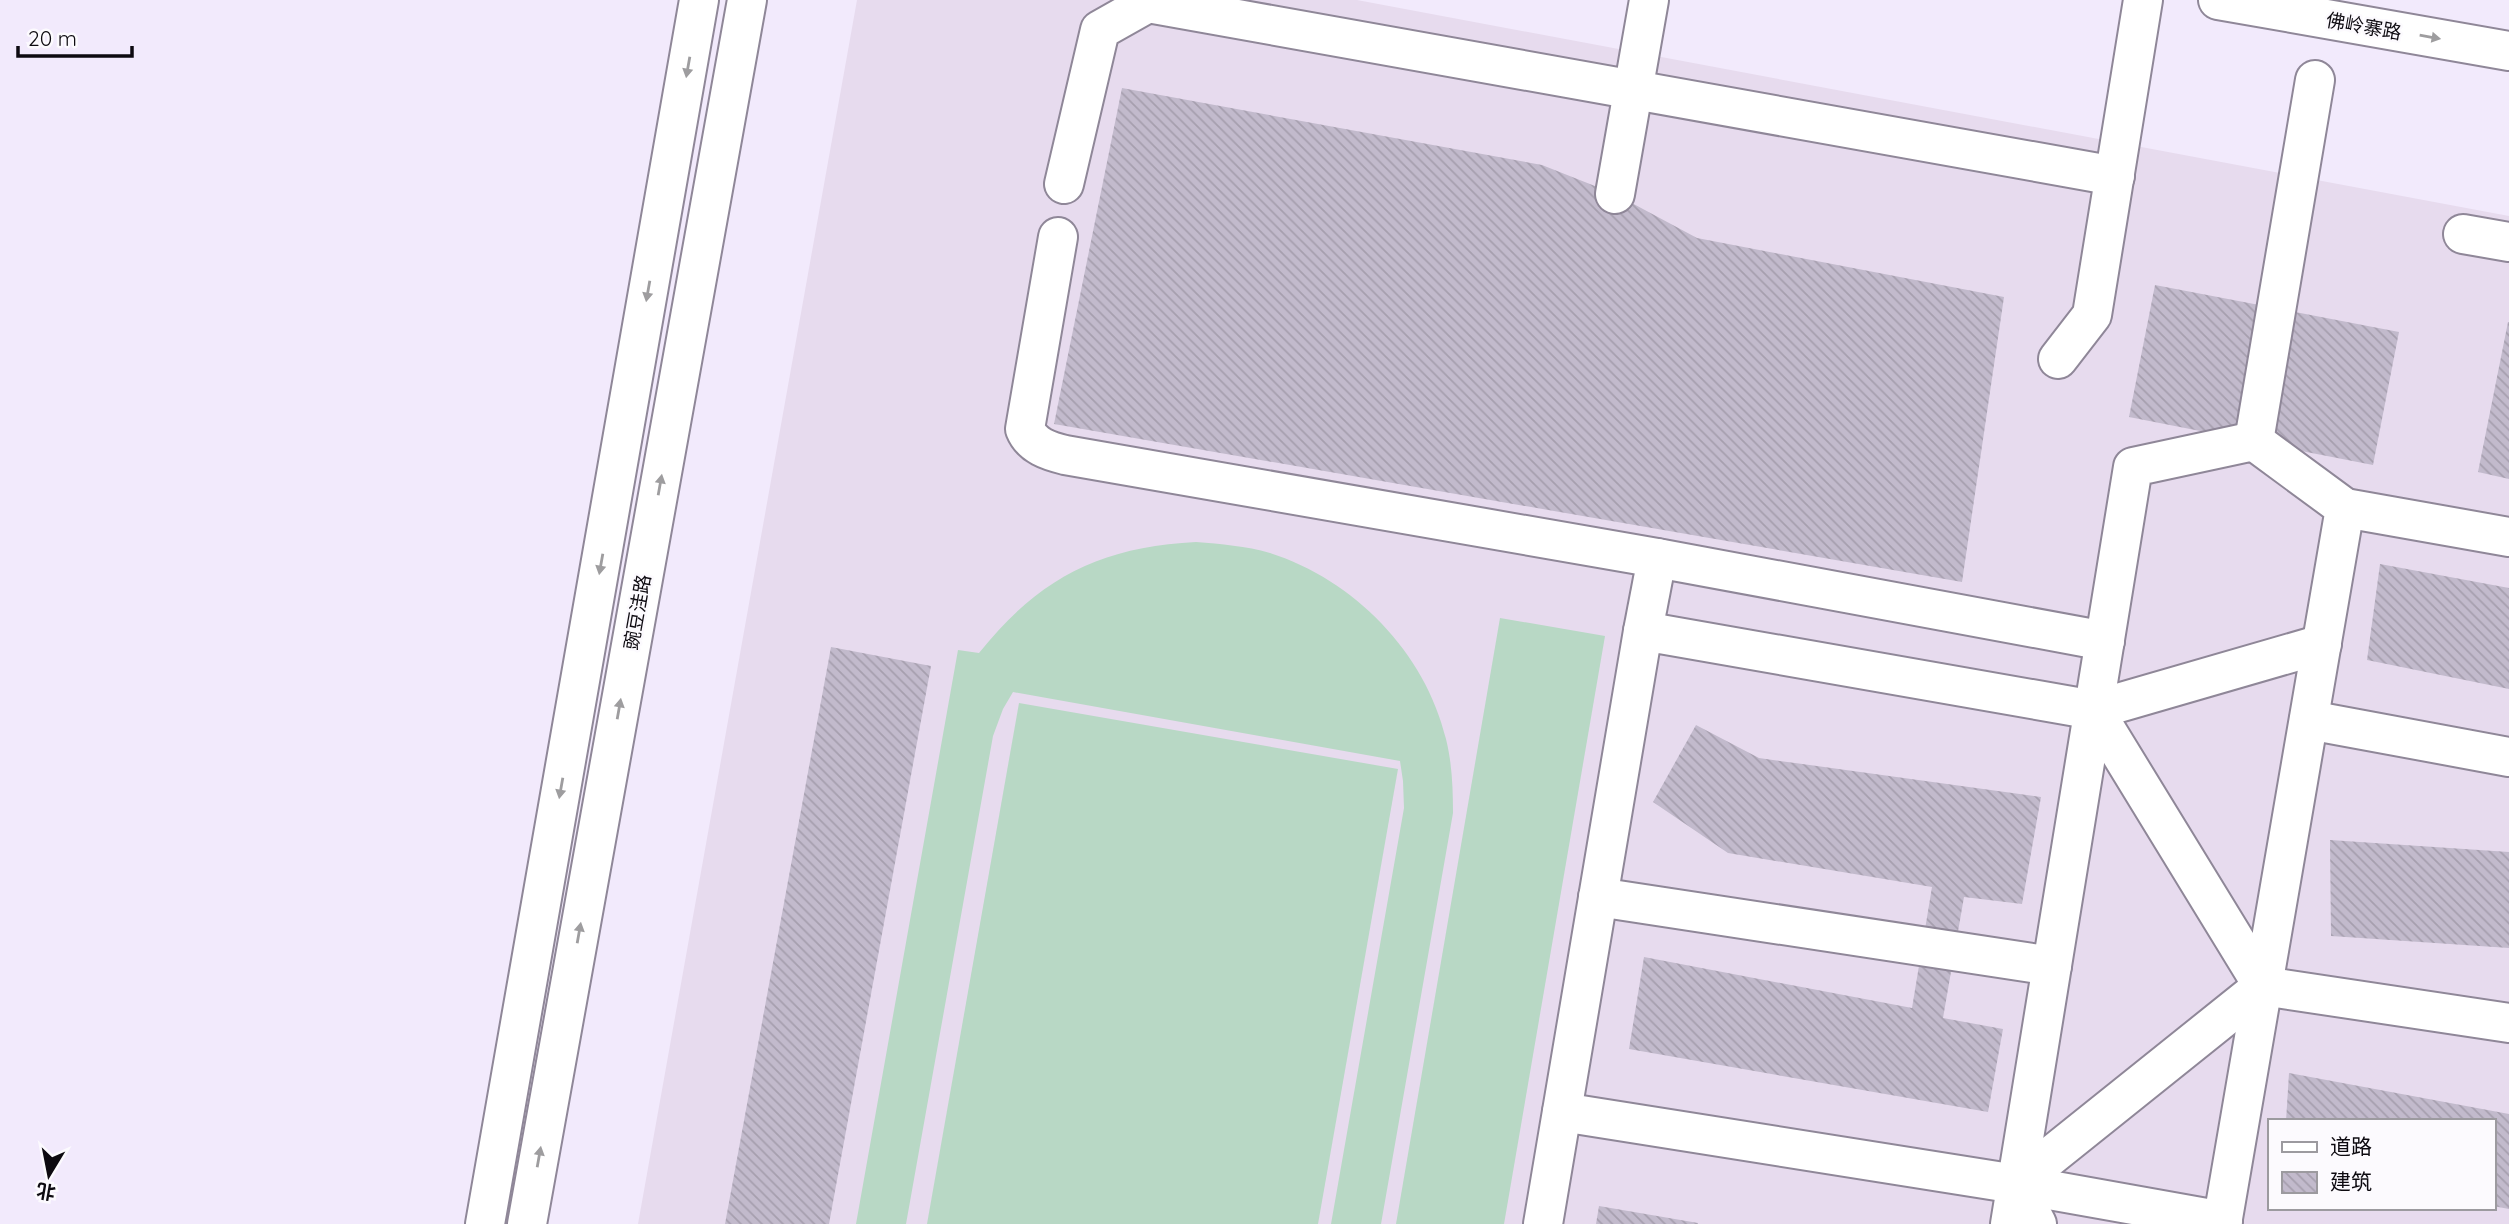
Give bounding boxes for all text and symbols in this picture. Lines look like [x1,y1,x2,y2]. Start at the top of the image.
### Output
street label: 佛岭寨路 [2324,8,2404,44]
scale bar [18,14,131,58]
text: 20 m [28,25,77,51]
one-way arrow [2419,32,2441,43]
one-way arrow [682,56,693,78]
one-way arrow [642,280,653,302]
one-way arrow [655,474,666,496]
one-way arrow [595,553,606,575]
street label: 豌豆洼路 [619,572,655,652]
one-way arrow [614,698,625,720]
one-way arrow [555,777,566,799]
one-way arrow [574,922,585,944]
legend [2268,1119,2495,1210]
text: 道路 [2330,1133,2372,1159]
north arrow [14,1140,84,1210]
one-way arrow [534,1146,545,1168]
text: 建筑 [2330,1168,2372,1194]
text: 北 [35,1178,57,1205]

